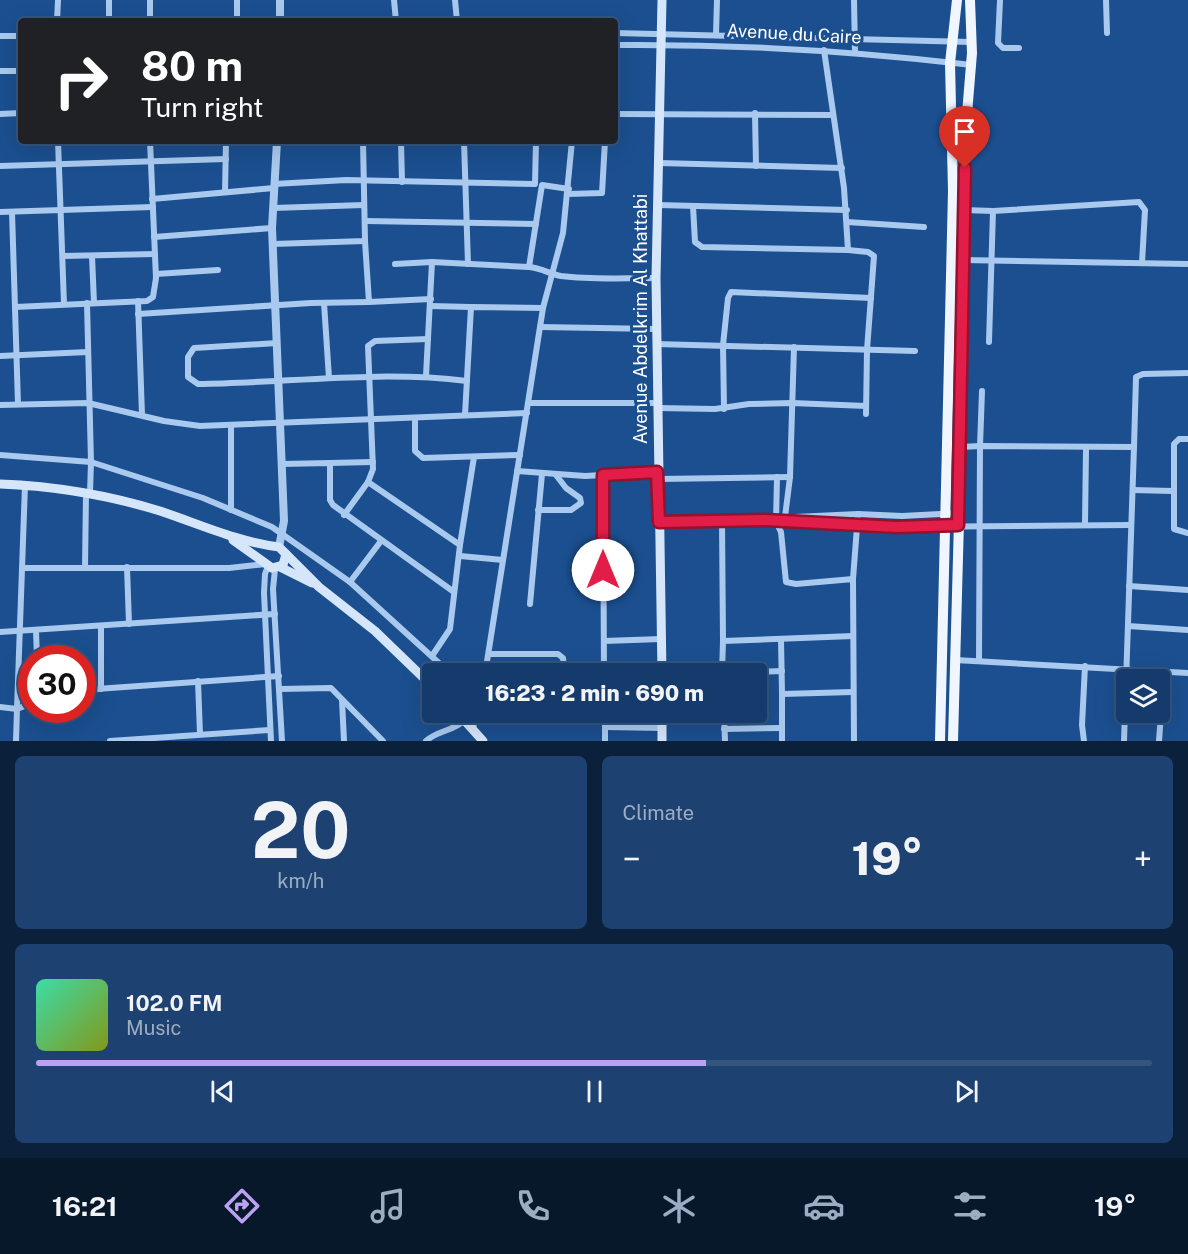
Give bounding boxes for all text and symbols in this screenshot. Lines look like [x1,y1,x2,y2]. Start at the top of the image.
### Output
street label: Avenue du Caire [726,19,862,48]
text: 80 m [141,41,243,90]
icon: right [42,42,120,120]
text: Turn right [141,91,264,123]
pin [939,106,990,168]
icon: arrive [948,115,981,148]
street label: Avenue Abdelkrim Al Khattabi [630,194,651,444]
position arrow [571,538,635,602]
speed limit sign: 30 [18,645,96,723]
map controls [1116,669,1170,723]
button: layers [1116,669,1170,723]
text: 16:23 · 2 min · 690 m [485,680,704,706]
text: 20 [251,784,351,876]
text: Climate [623,801,694,825]
text: 19° [851,832,923,885]
text: − [623,840,641,878]
text: + [1134,840,1152,878]
text: km/h [277,869,324,893]
text: 102.0 FM [126,990,222,1016]
text: Music [126,1016,181,1040]
icon: previous [206,1075,239,1108]
icon: pause [578,1075,611,1108]
icon: next [950,1075,983,1108]
icon: directions [221,1185,263,1227]
icon: music [367,1185,409,1227]
icon: phone [512,1185,554,1227]
icon: climate [658,1185,700,1227]
icon: car [803,1185,845,1227]
icon: filters [949,1185,991,1227]
text: 16:21 [52,1190,118,1222]
text: 19° [1094,1190,1136,1222]

